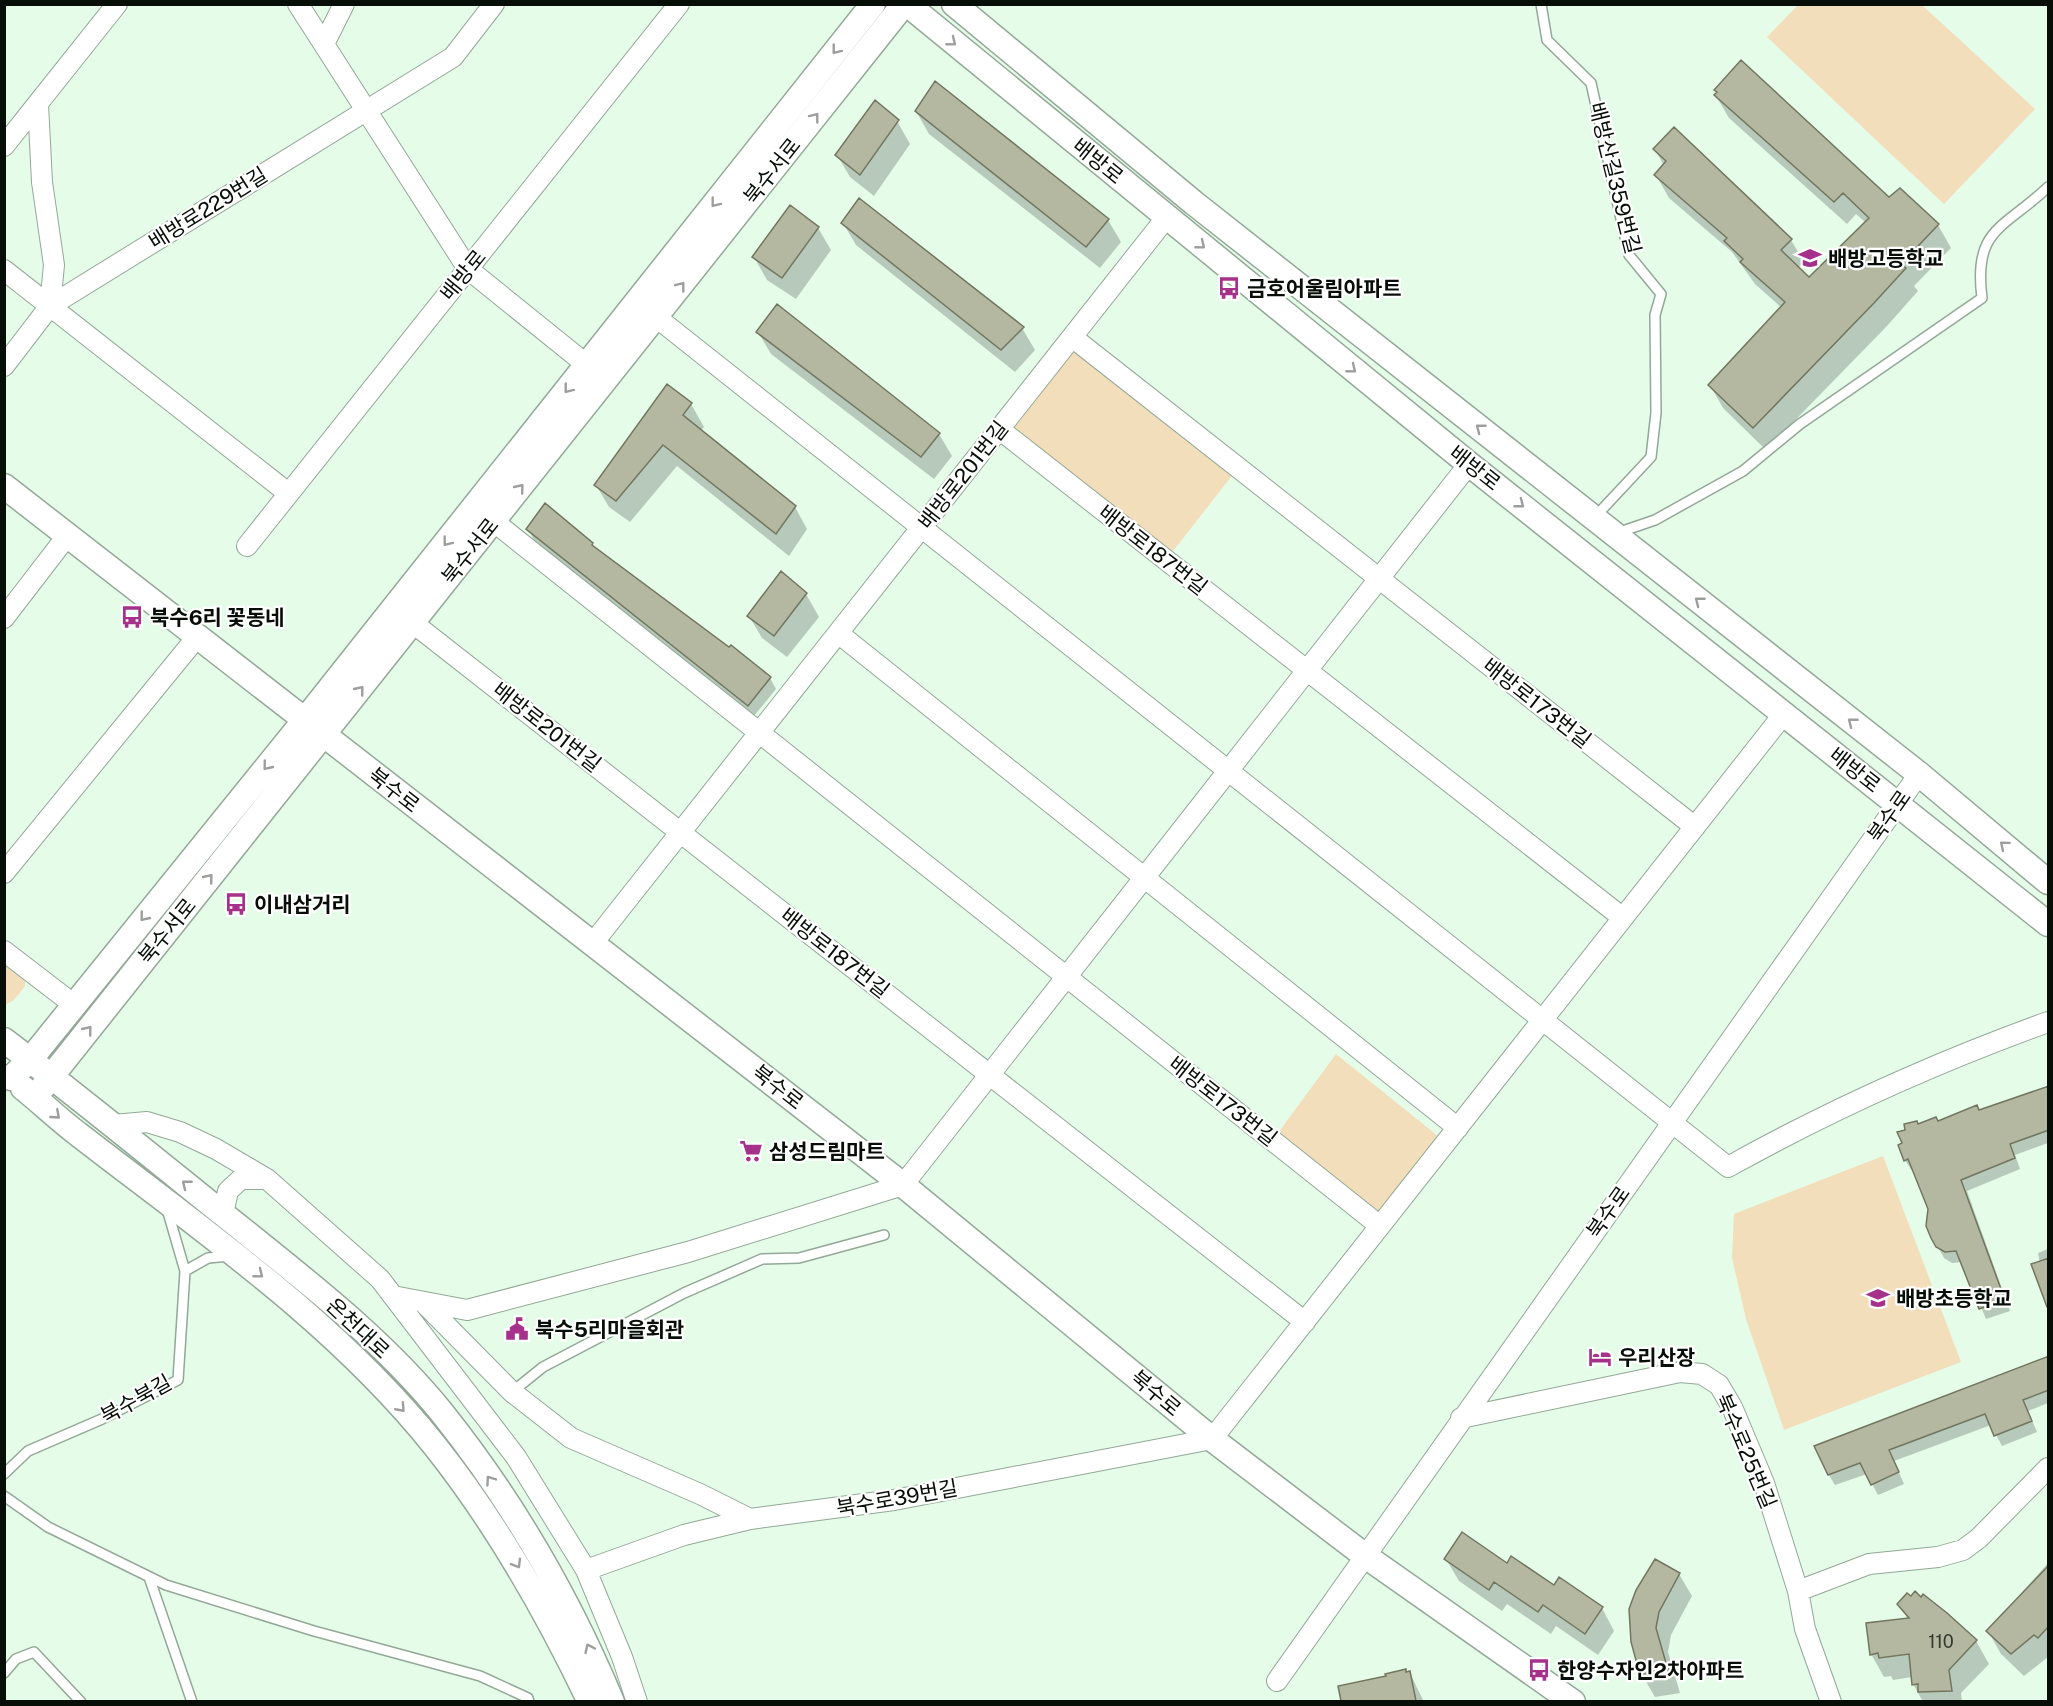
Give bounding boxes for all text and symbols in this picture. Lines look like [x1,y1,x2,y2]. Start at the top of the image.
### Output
one-way arrow [946,34,957,45]
one-way arrow [833,44,844,55]
street label: 배방산길359번길 [1584,99,1646,257]
one-way arrow [808,112,819,123]
street label: 북수서로 [738,133,806,209]
street label: 배방로 [1068,133,1128,189]
street label: 배방로229번길 [144,162,272,254]
one-way arrow [712,196,723,207]
one-way arrow [1194,238,1205,249]
street label: 배방로 [435,245,491,305]
school or university icon: 배방고등학교 [1797,245,1823,271]
place label: 배방고등학교 [1828,246,1944,271]
bus stop icon: 금호어울림아파트 [1216,275,1242,301]
place label: 금호어울림아파트 [1247,276,1402,301]
one-way arrow [673,282,684,293]
one-way arrow [1345,361,1356,372]
one-way arrow [565,382,576,393]
street label: 배방로201번길 [913,416,1013,534]
one-way arrow [1476,425,1487,436]
street label: 배방로 [1444,440,1506,496]
one-way arrow [513,484,524,495]
one-way arrow [1513,497,1524,508]
street label: 배방로187번길 [1094,500,1212,600]
street label: 북수서로 [436,513,504,589]
one-way arrow [443,535,454,546]
one-way arrow [1695,597,1706,608]
bus stop icon: 북수6리 꽃동네 [119,604,145,630]
place label: 북수6리 꽃동네 [150,605,285,630]
street label: 배방로173번길 [1478,653,1596,753]
street label: 배방로201번길 [488,677,606,777]
one-way arrow [352,686,363,697]
one-way arrow [1848,718,1859,729]
street label: 배방로 [1824,742,1886,798]
one-way arrow [264,759,275,770]
street label: 북수로 [363,762,425,818]
street label: 북수로 [1862,785,1916,847]
one-way arrow [2000,841,2011,852]
one-way arrow [202,874,213,885]
bus stop icon: 이내삼거리 [223,891,249,917]
place label: 이내삼거리 [254,892,351,917]
street label: 북수서로 [133,893,201,969]
street label: 배방로187번길 [776,903,894,1003]
one-way arrow [140,910,151,921]
one-way arrow [80,1026,91,1037]
street label: 배방로173번길 [1164,1051,1282,1151]
street label: 북수로 [747,1059,809,1115]
one-way arrow [49,1108,60,1119]
supermarket icon: 삼성드림마트 [738,1138,764,1164]
place label: 삼성드림마트 [769,1139,885,1164]
one-way arrow [182,1181,193,1192]
street label: 북수로 [1581,1181,1635,1243]
one-way arrow [252,1267,263,1278]
school or university icon: 배방초등학교 [1865,1285,1891,1311]
place label: 배방초등학교 [1896,1286,2012,1311]
street label: 온천대로 [321,1293,395,1363]
public building icon: 북수5리마을회관 [504,1316,530,1342]
place label: 북수5리마을회관 [535,1317,684,1342]
hotel icon: 우리산장 [1587,1344,1613,1370]
place label: 우리산장 [1618,1345,1695,1370]
street label: 북수로 [1126,1365,1186,1421]
street label: 북수북길 [96,1369,176,1429]
street label: 북수로25번길 [1711,1390,1781,1512]
one-way arrow [393,1401,404,1412]
street label: 북수로39번길 [834,1475,960,1521]
one-way arrow [486,1476,497,1487]
one-way arrow [509,1558,521,1568]
house number: 110 [1928,1631,1954,1652]
one-way arrow [584,1643,596,1654]
bus stop icon: 한양수자인2차아파트 [1526,1657,1552,1683]
place label: 한양수자인2차아파트 [1557,1658,1744,1683]

